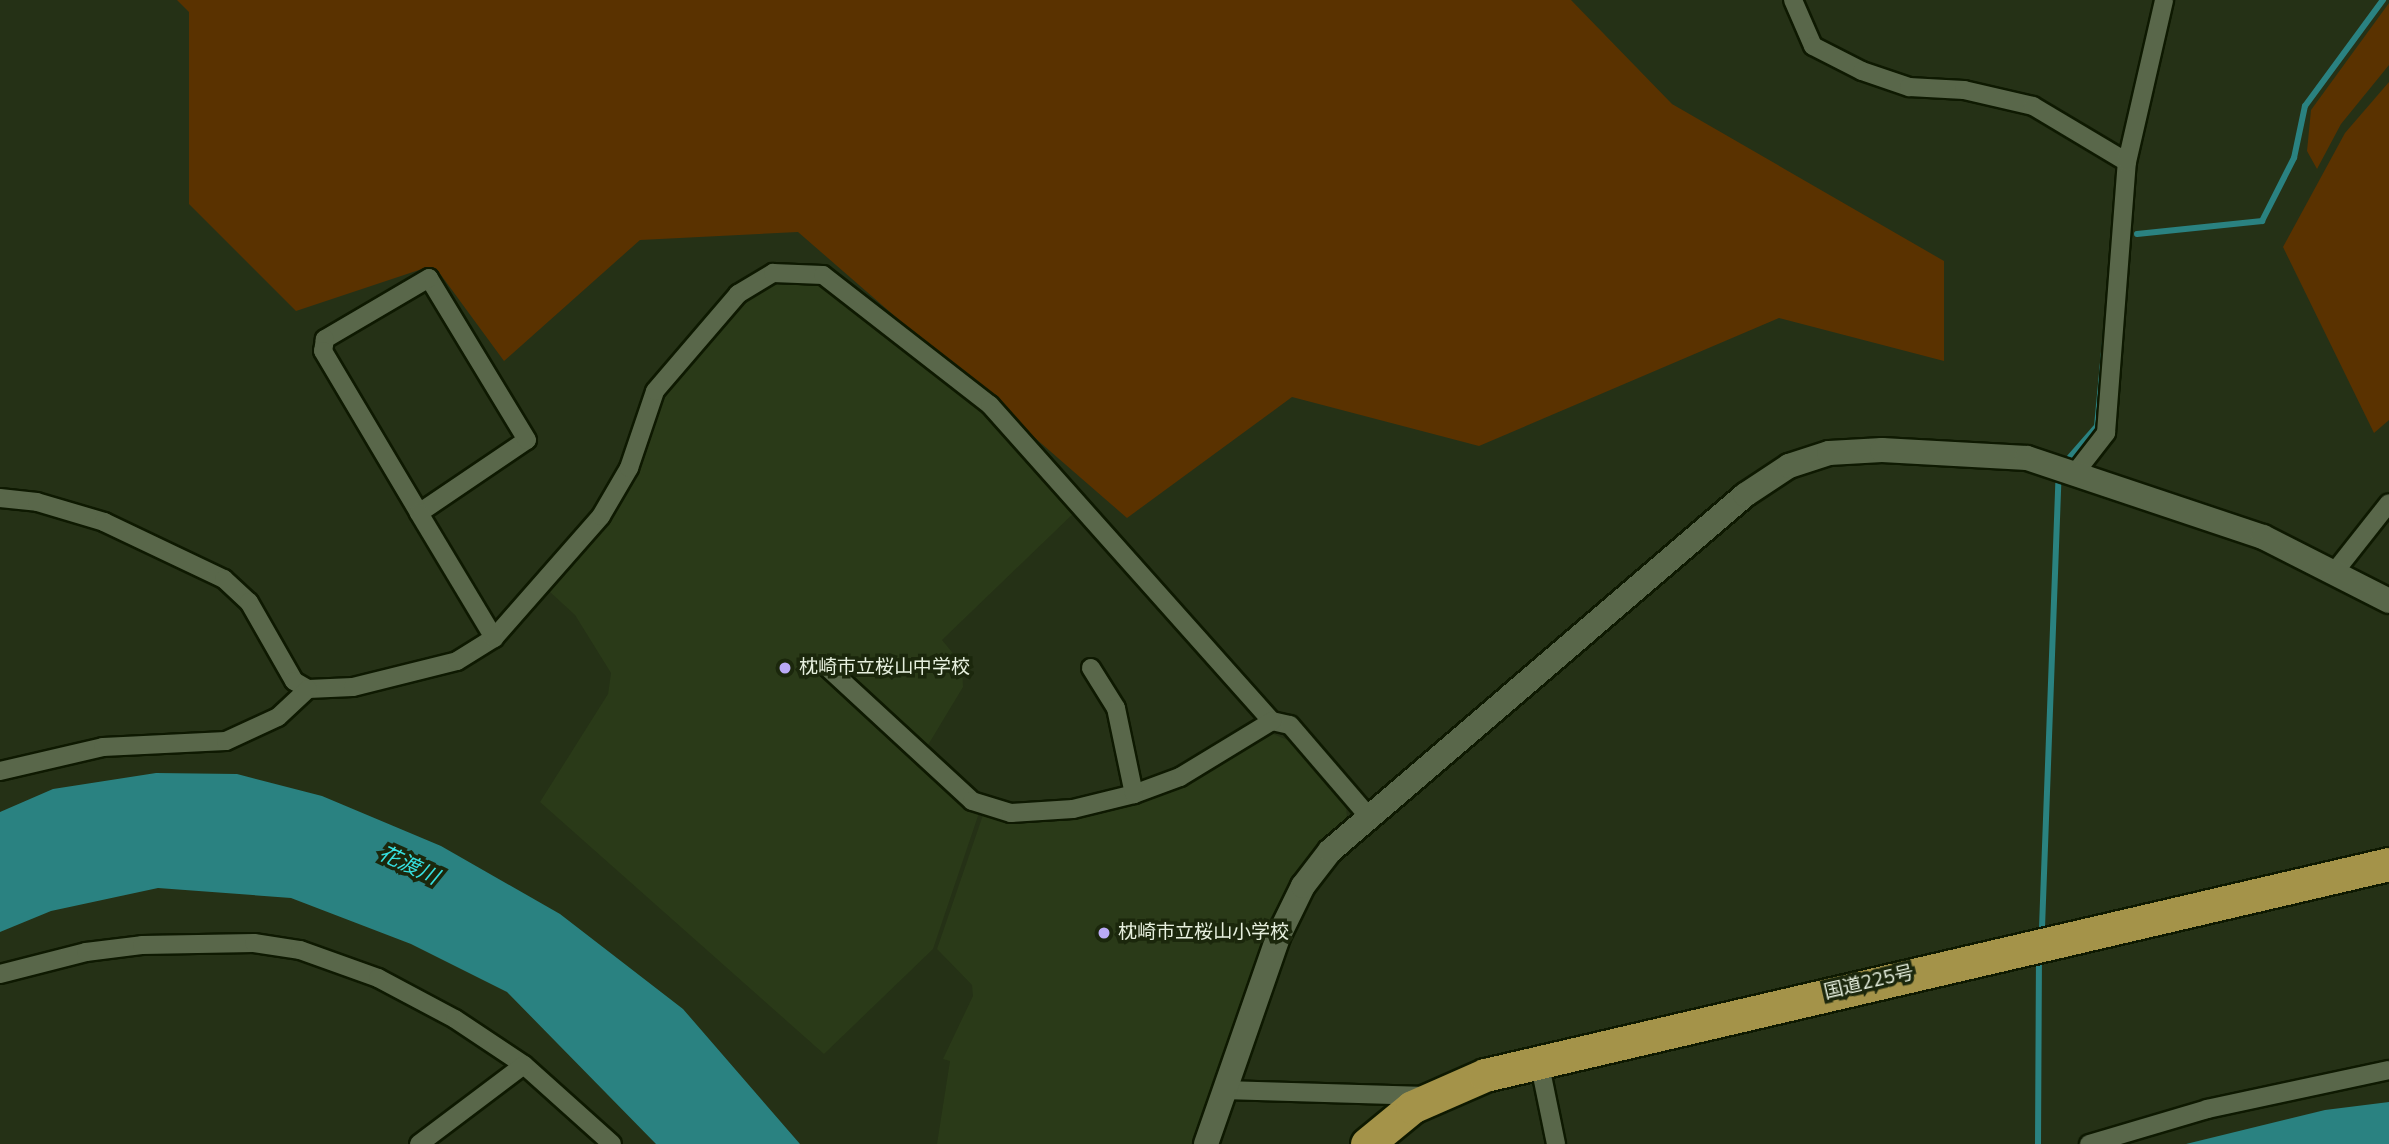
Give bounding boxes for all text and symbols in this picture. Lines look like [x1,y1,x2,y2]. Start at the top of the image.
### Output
place label: 枕崎市立桜山中学校 [799,657,970,679]
marker: 枕崎市立桜山中学校 [777,660,793,676]
water label: 花渡川 [375,840,443,890]
place label: 枕崎市立桜山小学校 [1118,922,1289,944]
marker: 枕崎市立桜山小学校 [1096,925,1112,941]
street label: 国道225号 [1822,962,1916,1004]

